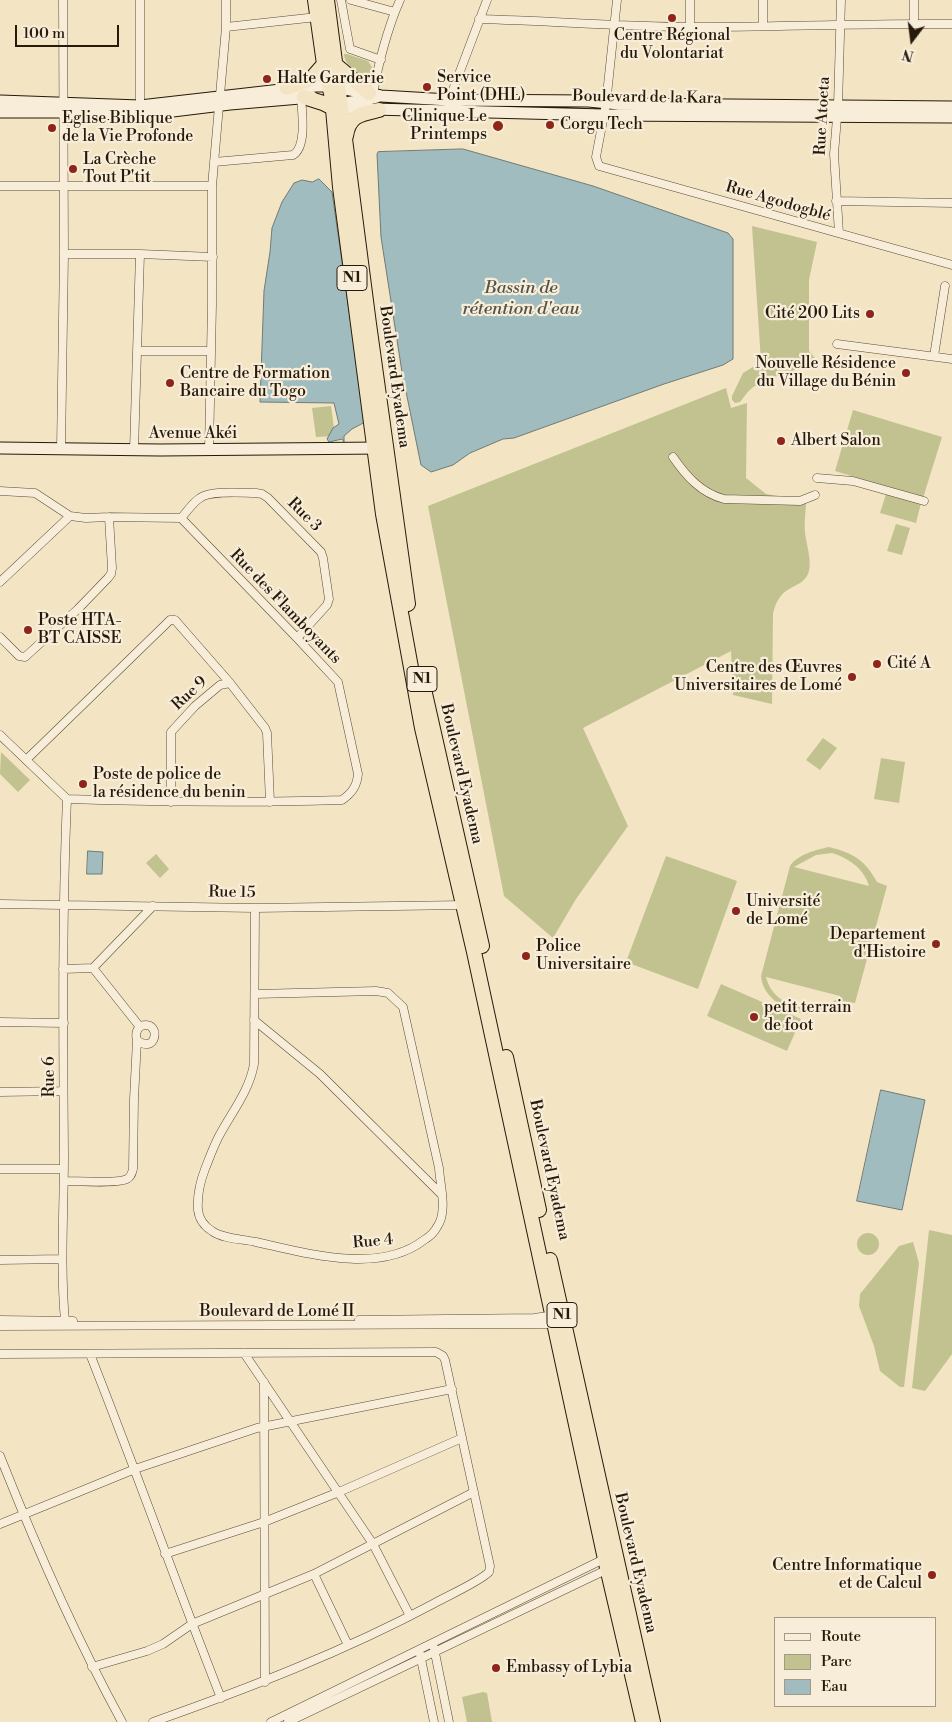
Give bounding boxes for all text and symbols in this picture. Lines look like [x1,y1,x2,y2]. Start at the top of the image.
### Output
marker: Centre Régional du Volontariat [666,12,678,24]
scale bar [18,15,121,47]
north arrow [887,15,937,65]
text: 100 m [23,24,65,43]
place label: Centre Régional du Volontariat [614,26,730,64]
text: N [900,44,916,65]
place label: Service Point (DHL) [437,68,525,106]
place label: Halte Garderie [277,69,384,89]
marker: Halte Garderie [261,73,273,85]
street label: Rue Atoeta [811,76,835,156]
marker: Service Point (DHL) [421,81,433,93]
street label: Boulevard de la Kara [572,87,722,109]
place label: Clinique Le Printemps [402,107,487,145]
place label: Eglise Biblique de la Vie Profonde [62,109,193,147]
place label: Corgu Tech [560,115,643,135]
marker: Clinique Le Printemps [491,119,505,133]
marker: Corgu Tech [544,119,556,131]
marker: Eglise Biblique de la Vie Profonde [46,122,58,134]
place label: La Crèche Tout P'tit [83,150,156,188]
marker: La Crèche Tout P'tit [67,163,79,175]
street label: Rue Agodogblé [723,178,833,226]
road number: N1 [337,266,367,290]
water label: Bassin de rétention d'eau [462,278,580,320]
place label: Cité 200 Lits [765,304,860,324]
street label: Boulevard Eyadema [375,305,413,449]
marker: Cité 200 Lits [864,308,876,320]
place label: Nouvelle Résidence du Village du Bénin [755,354,896,392]
place label: Centre de Formation Bancaire du Togo [180,364,330,402]
marker: Nouvelle Résidence du Village du Bénin [900,367,912,379]
marker: Centre de Formation Bancaire du Togo [164,377,176,389]
street label: Avenue Akéi [149,424,237,444]
place label: Albert Salon [791,431,881,451]
marker: Albert Salon [775,435,787,447]
street label: Rue 3 [283,494,325,536]
street label: Rue des Flamboyants [225,546,345,668]
place label: Poste HTA- BT CAISSE [38,611,122,649]
marker: Poste HTA- BT CAISSE [22,624,34,636]
place label: Cité A [887,654,931,674]
place label: Centre des Œuvres Universitaires de Lomé [674,658,842,696]
marker: Cité A [871,658,883,670]
road number: N1 [407,666,437,692]
marker: Centre des Œuvres Universitaires de Lomé [846,671,858,683]
street label: Rue 9 [168,673,212,715]
street label: Boulevard Eyadema [436,702,486,846]
place label: Poste de police de la résidence du benin [93,765,245,803]
marker: Poste de police de la résidence du benin [77,778,89,790]
street label: Rue 15 [208,883,256,903]
place label: Université de Lomé [746,892,821,930]
marker: Université de Lomé [730,905,742,917]
place label: Departement d'Histoire [830,925,926,963]
place label: Police Universitaire [536,937,631,975]
marker: Departement d'Histoire [930,938,942,950]
marker: Police Universitaire [520,950,532,962]
place label: petit terrain de foot [764,998,852,1036]
marker: petit terrain de foot [748,1011,760,1023]
street label: Rue 6 [40,1056,60,1098]
street label: Boulevard Eyadema [525,1098,573,1242]
street label: Rue 4 [352,1231,394,1253]
street label: Boulevard de Lomé II [200,1302,354,1322]
road number: N1 [547,1302,577,1328]
street label: Boulevard Eyadema [610,1491,660,1635]
place label: Centre Informatique et de Calcul [772,1556,922,1594]
marker: Centre Informatique et de Calcul [926,1569,938,1581]
legend [774,1617,937,1707]
text: Route [821,1627,861,1646]
text: Parc [821,1652,852,1671]
place label: Embassy of Lybia [506,1658,632,1678]
marker: Embassy of Lybia [490,1662,502,1674]
text: Eau [821,1677,848,1696]

